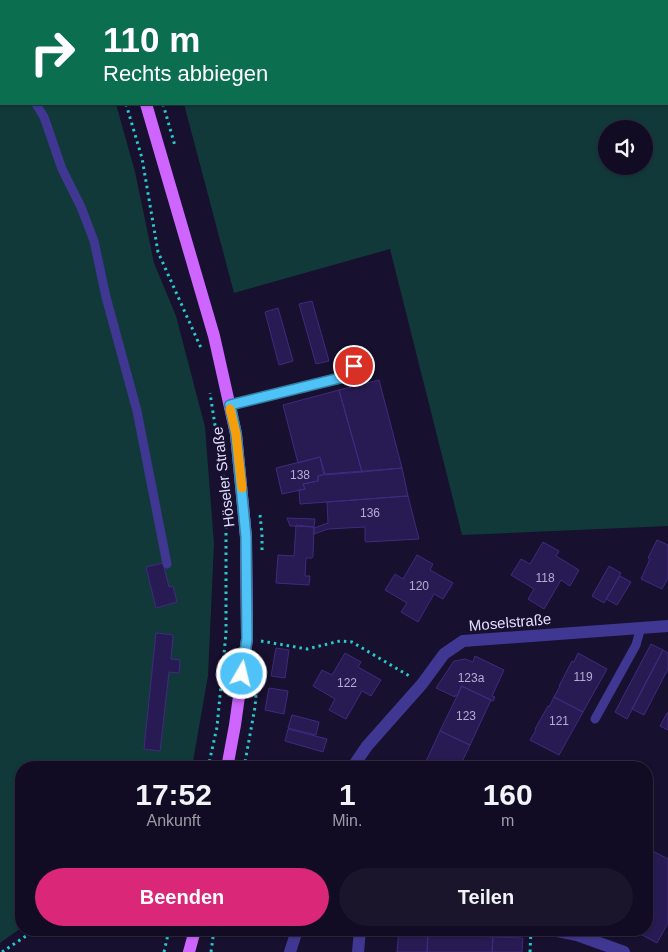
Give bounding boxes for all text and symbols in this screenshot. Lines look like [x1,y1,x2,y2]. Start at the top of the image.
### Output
icon: right [20,20,85,85]
text: 110 m [103,20,200,59]
text: Rechts abbiegen [103,61,268,86]
map controls [598,120,653,175]
button: sound [598,120,653,175]
pin [333,345,375,387]
icon: arrive [340,352,368,380]
street label: Höseler Straße [208,426,238,528]
house number: 138 [290,468,310,482]
house number: 136 [360,506,380,520]
house number: 118 [535,571,555,585]
house number: 120 [409,579,429,593]
street label: Moselstraße [468,610,552,634]
position arrow [215,647,267,699]
house number: 119 [573,670,593,684]
house number: 123a [458,671,485,685]
house number: 122 [337,676,357,690]
house number: 123 [456,709,476,723]
house number: 121 [549,714,569,728]
text: 17:52 [135,778,212,811]
text: 1 [339,778,356,811]
text: 160 [483,778,533,811]
text: Ankunft [146,812,201,829]
text: Min. [332,812,362,829]
text: m [501,812,514,829]
button: Beenden [35,868,329,926]
button: Teilen [339,868,633,926]

